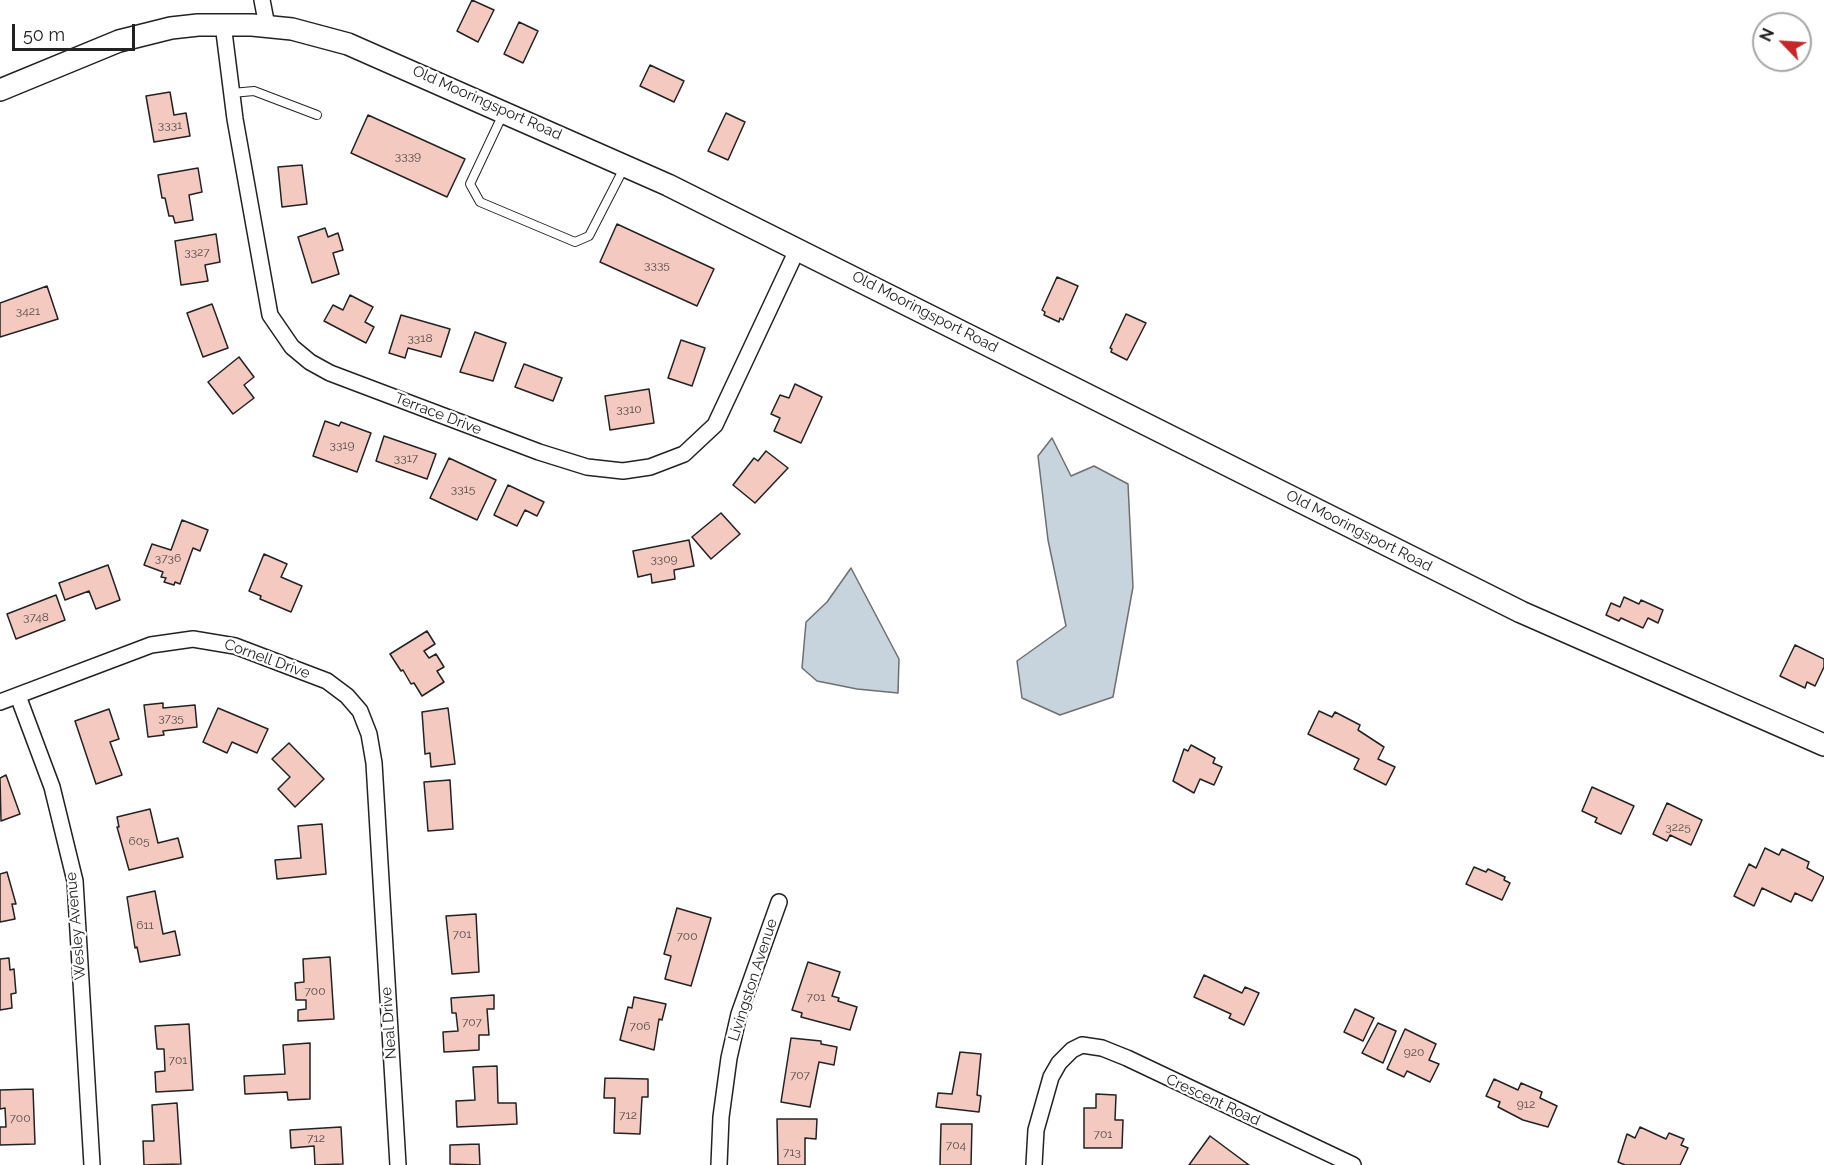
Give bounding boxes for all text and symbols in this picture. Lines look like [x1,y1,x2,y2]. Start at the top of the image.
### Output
scale bar [15,12,138,50]
north arrow [1752,12,1812,72]
text: 50 m [23,24,65,45]
text: N [1756,25,1778,45]
street label: Old Mooringsport Road [410,62,564,144]
house number: 3331 [158,118,182,132]
house number: 3339 [395,149,421,163]
house number: 3327 [184,245,210,259]
house number: 3335 [644,258,670,272]
street label: Old Mooringsport Road [849,267,1001,357]
house number: 3421 [16,304,40,318]
house number: 3318 [407,331,433,345]
street label: Terrace Drive [392,389,484,439]
house number: 3310 [616,402,642,416]
house number: 3319 [330,438,354,452]
house number: 3317 [394,451,418,465]
house number: 3315 [451,482,475,496]
street label: Old Mooringsport Road [1283,486,1435,576]
house number: 3736 [155,551,181,565]
house number: 3309 [650,552,678,566]
house number: 3748 [23,610,49,624]
street label: Cornell Drive [222,635,312,683]
house number: 3735 [158,711,184,725]
house number: 3225 [1665,820,1691,834]
house number: 605 [128,834,150,848]
street label: Wesley Avenue [62,871,90,981]
street label: Livingston Avenue [725,917,781,1043]
house number: 611 [136,918,154,932]
house number: 701 [453,927,471,941]
house number: 700 [676,929,698,943]
house number: 700 [304,984,326,998]
street label: Neal Drive [378,986,400,1060]
house number: 701 [807,990,825,1004]
house number: 707 [462,1015,482,1029]
house number: 706 [630,1019,650,1033]
house number: 920 [1404,1045,1424,1059]
house number: 701 [169,1053,187,1067]
house number: 707 [790,1068,810,1082]
street label: Crescent Road [1163,1070,1263,1130]
house number: 912 [1517,1097,1535,1111]
house number: 712 [619,1108,637,1122]
house number: 700 [9,1111,31,1125]
house number: 701 [1094,1127,1112,1141]
house number: 712 [307,1131,325,1145]
house number: 704 [946,1138,966,1152]
house number: 713 [783,1145,801,1159]

